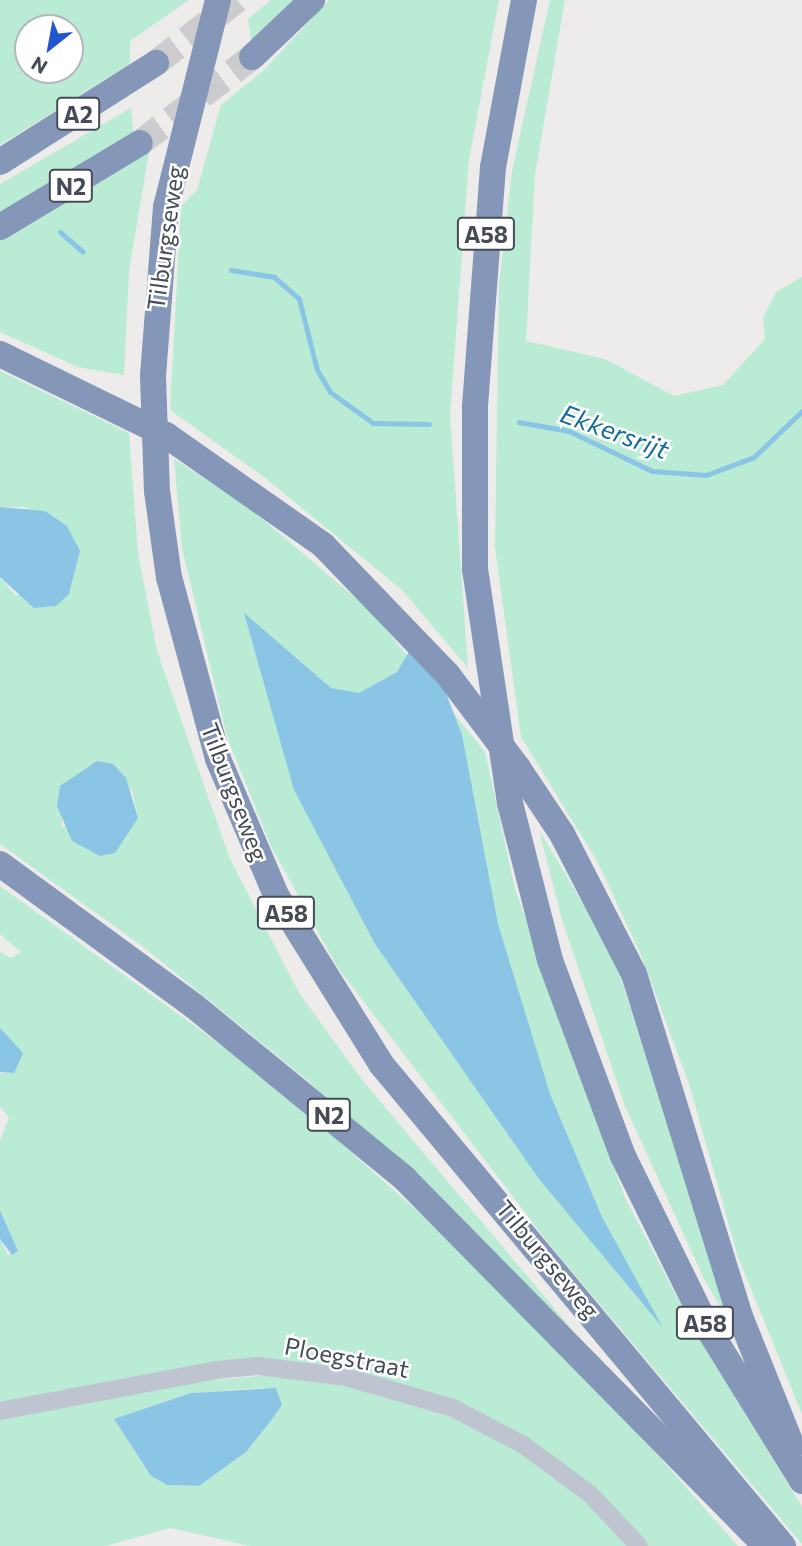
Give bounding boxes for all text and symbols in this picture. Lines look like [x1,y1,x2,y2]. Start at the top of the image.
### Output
north arrow [14,14,84,84]
text: N [27,52,51,79]
road number: A2 [55,94,101,134]
street label: Tilburgseweg [141,164,189,312]
road number: N2 [48,167,94,206]
road number: A58 [456,215,516,254]
water label: Ekkersrijt [557,397,673,465]
street label: Tilburgseweg [195,719,275,865]
road number: A58 [256,893,316,932]
road number: N2 [306,1096,352,1134]
street label: Tilburgseweg [490,1194,606,1324]
road number: A58 [675,1304,735,1342]
street label: Ploegstraat [282,1331,412,1383]

